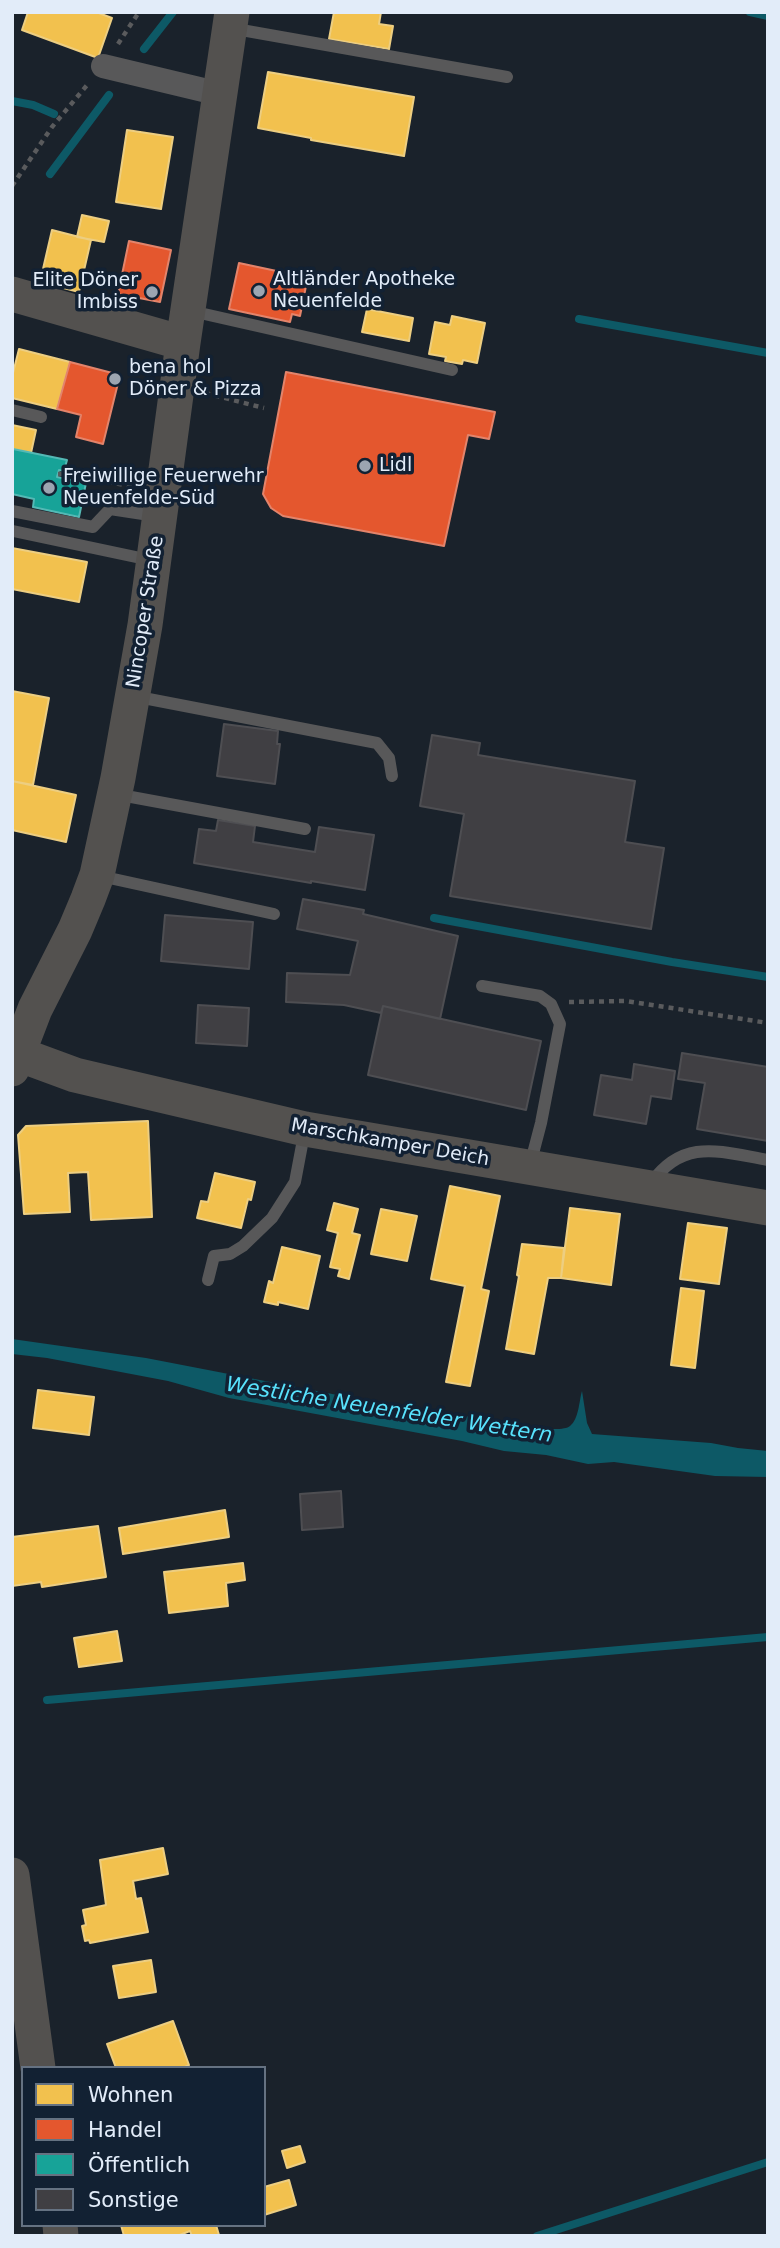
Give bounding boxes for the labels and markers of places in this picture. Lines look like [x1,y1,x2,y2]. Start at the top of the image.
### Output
place label: Altländer Apotheke Neuenfelde [273,269,455,313]
place label: Elite Döner Imbiss [32,270,138,314]
marker: Altländer Apotheke Neuenfelde [251,283,267,299]
marker: Elite Döner Imbiss [144,284,160,300]
place label: bena hol Döner & Pizza [129,357,262,401]
marker: bena hol Döner & Pizza [107,371,123,387]
place label: Lidl [379,455,412,477]
marker: Lidl [357,458,373,474]
place label: Freiwillige Feuerwehr Neuenfelde-Süd [63,466,264,510]
marker: Freiwillige Feuerwehr Neuenfelde-Süd [41,480,57,496]

